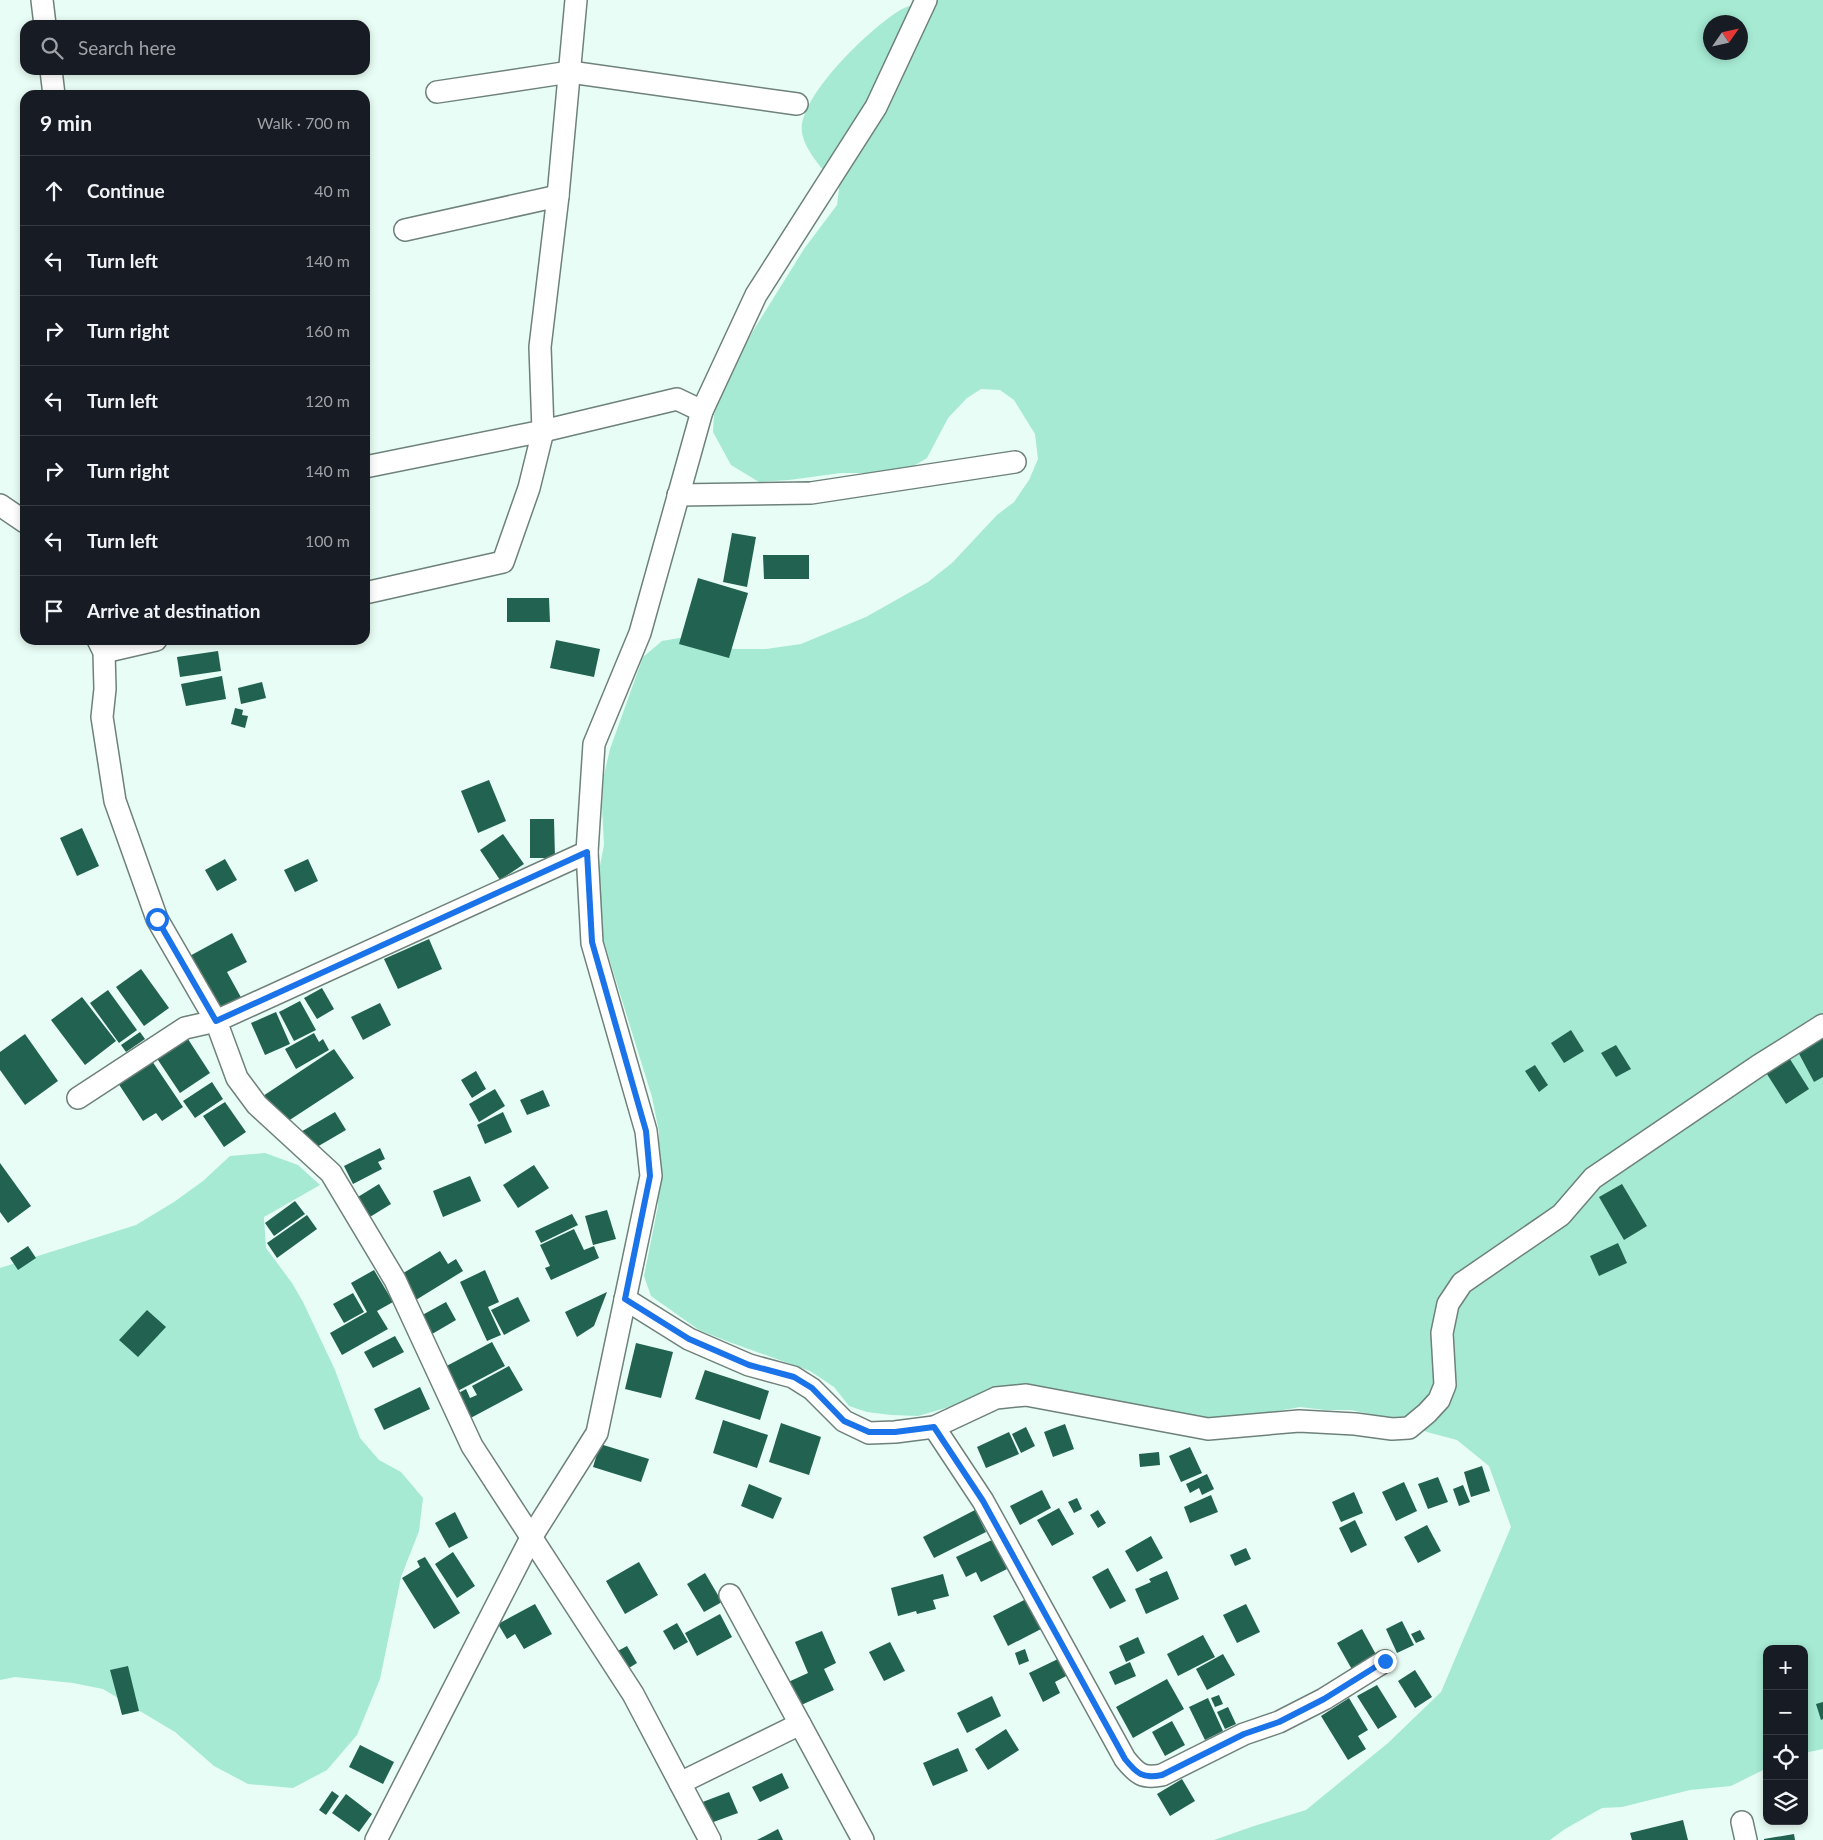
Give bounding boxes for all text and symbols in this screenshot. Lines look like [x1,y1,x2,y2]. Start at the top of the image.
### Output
north arrow [1703,15,1748,60]
search box [20,20,370,75]
icon: search [38,34,66,62]
text: Search here [78,36,176,59]
text: 9 min [40,110,92,135]
text: Walk · 700 m [257,113,350,132]
icon: ahead [40,177,68,205]
text: Continue [87,179,165,202]
text: 40 m [314,181,350,200]
icon: left [40,247,68,275]
text: Turn left [87,249,158,272]
text: 140 m [305,251,350,270]
icon: right [40,317,68,345]
text: Turn right [87,319,169,342]
text: 160 m [305,321,350,340]
icon: left [40,387,68,415]
text: Turn left [87,389,158,412]
text: 120 m [305,391,350,410]
icon: right [40,457,68,485]
text: Turn right [87,459,169,482]
text: 140 m [305,461,350,480]
icon: left [40,527,68,555]
text: Turn left [87,529,158,552]
text: 100 m [305,531,350,550]
icon: arrive [40,597,68,625]
text: Arrive at destination [87,599,260,622]
route start [146,908,169,931]
map controls [1763,1645,1808,1825]
button: + [1763,1645,1808,1690]
route end [1374,1650,1397,1673]
button: − [1763,1690,1808,1735]
button: locate [1763,1735,1808,1780]
button: layers [1763,1780,1808,1825]

